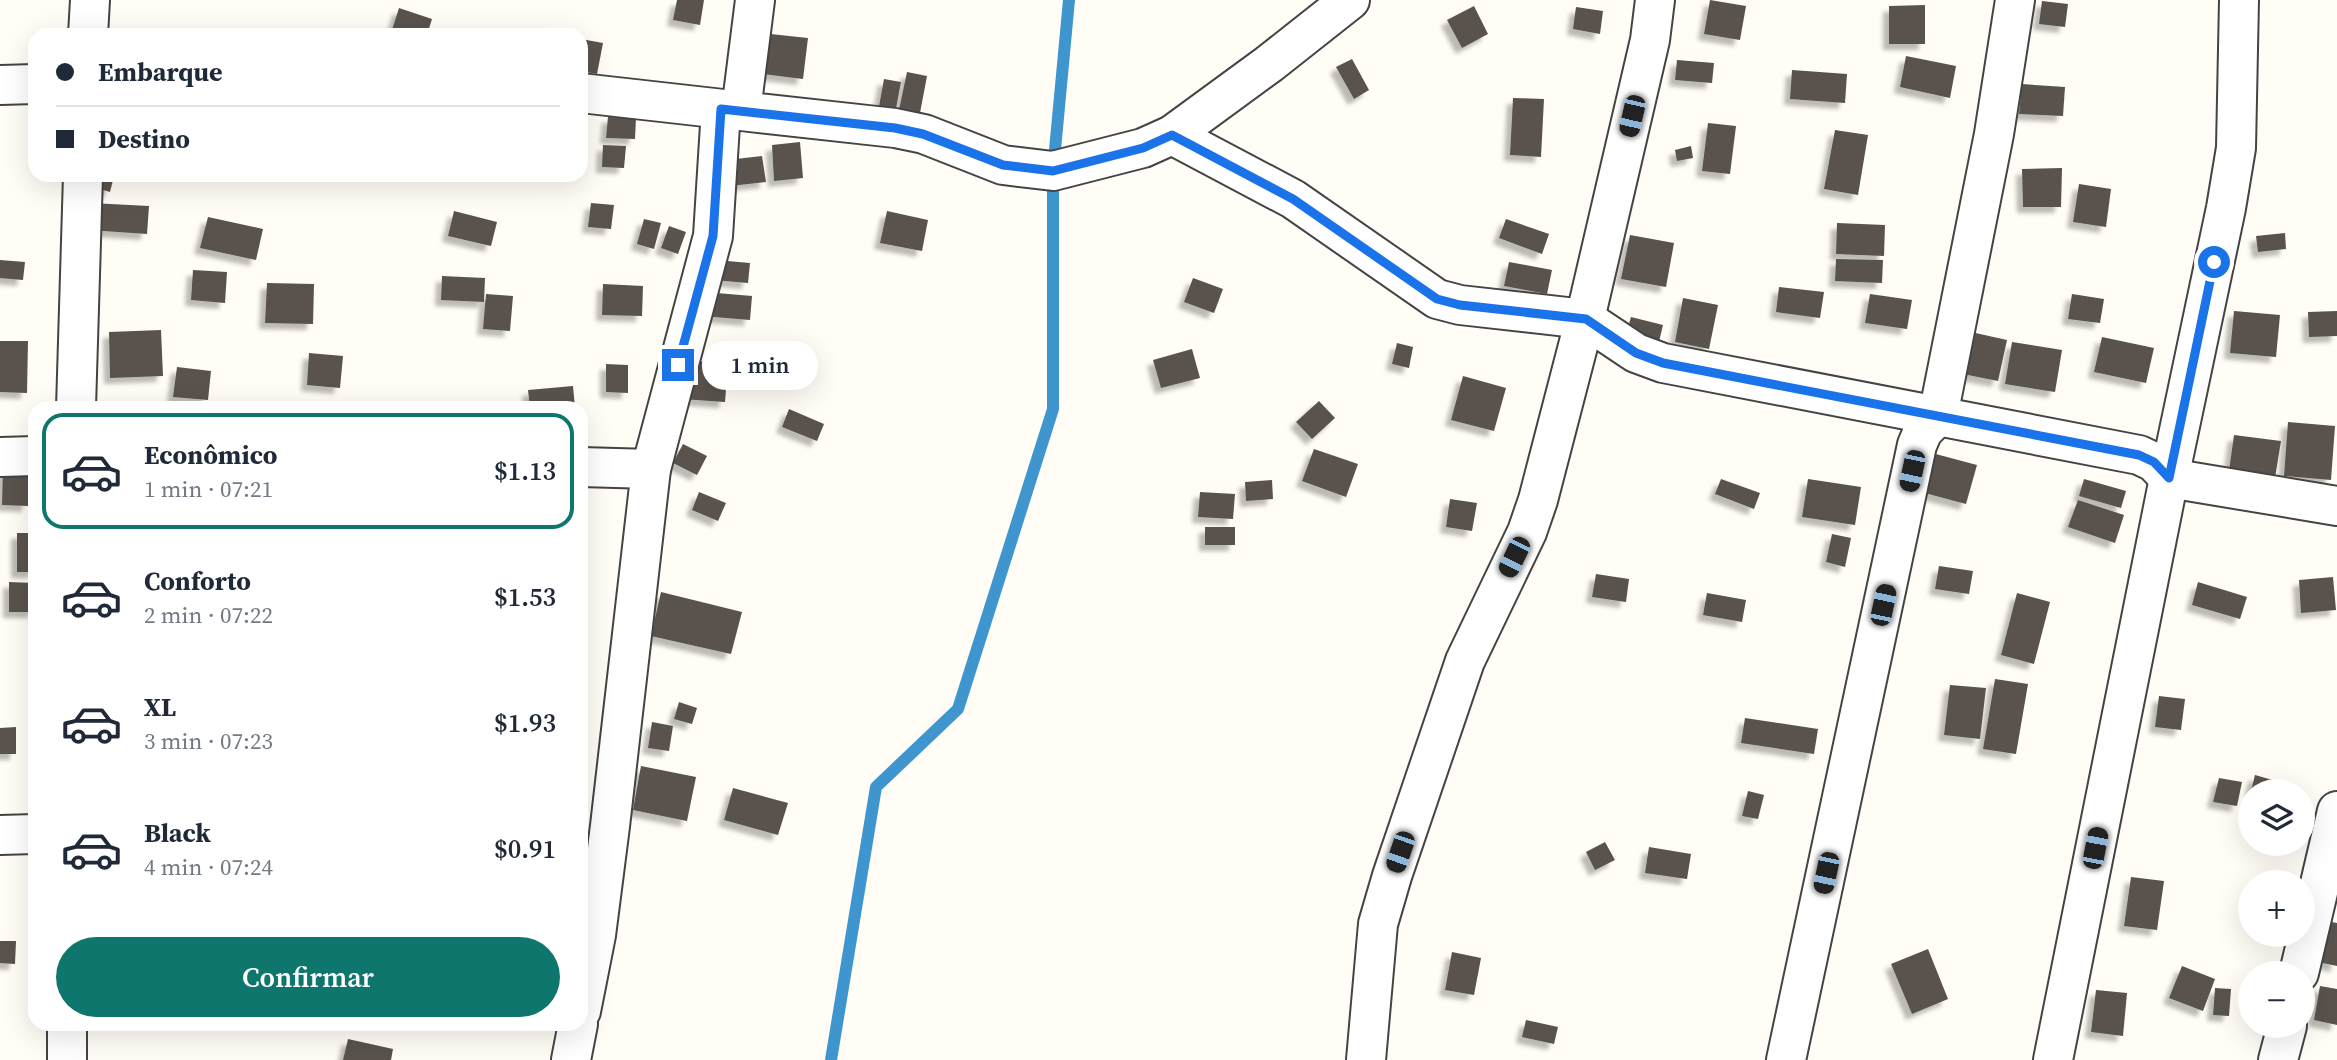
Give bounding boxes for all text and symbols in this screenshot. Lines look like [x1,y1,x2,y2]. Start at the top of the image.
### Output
text: Embarque [98,54,222,90]
car [1618,93,1647,139]
text: Destino [98,121,190,157]
route start [2198,246,2230,278]
callout: 1 min [702,340,818,390]
route end [662,349,694,381]
text: 1 min [730,349,790,381]
text: Econômico [144,437,277,473]
icon: car [60,440,123,503]
car [1898,448,1927,494]
text: $1.13 [494,453,556,489]
text: 1 min · 07:21 [144,473,273,505]
car [1496,534,1533,580]
text: Conforto [144,563,251,599]
icon: car [60,566,123,629]
text: $1.53 [494,579,556,615]
car [1869,582,1898,628]
text: 2 min · 07:22 [144,599,273,631]
text: XL [144,689,176,725]
icon: car [60,692,123,755]
text: $1.93 [494,705,556,741]
text: 3 min · 07:23 [144,725,273,757]
map controls [2238,779,2315,1038]
button: layers [2238,779,2315,856]
text: Black [144,815,211,851]
icon: car [60,818,123,881]
car [2081,825,2110,871]
car [1384,829,1417,875]
text: $0.91 [494,831,556,867]
car [1812,850,1841,896]
text: 4 min · 07:24 [144,851,273,883]
button: + [2238,870,2315,947]
button: Confirmar [56,937,560,1017]
button: − [2238,961,2315,1038]

